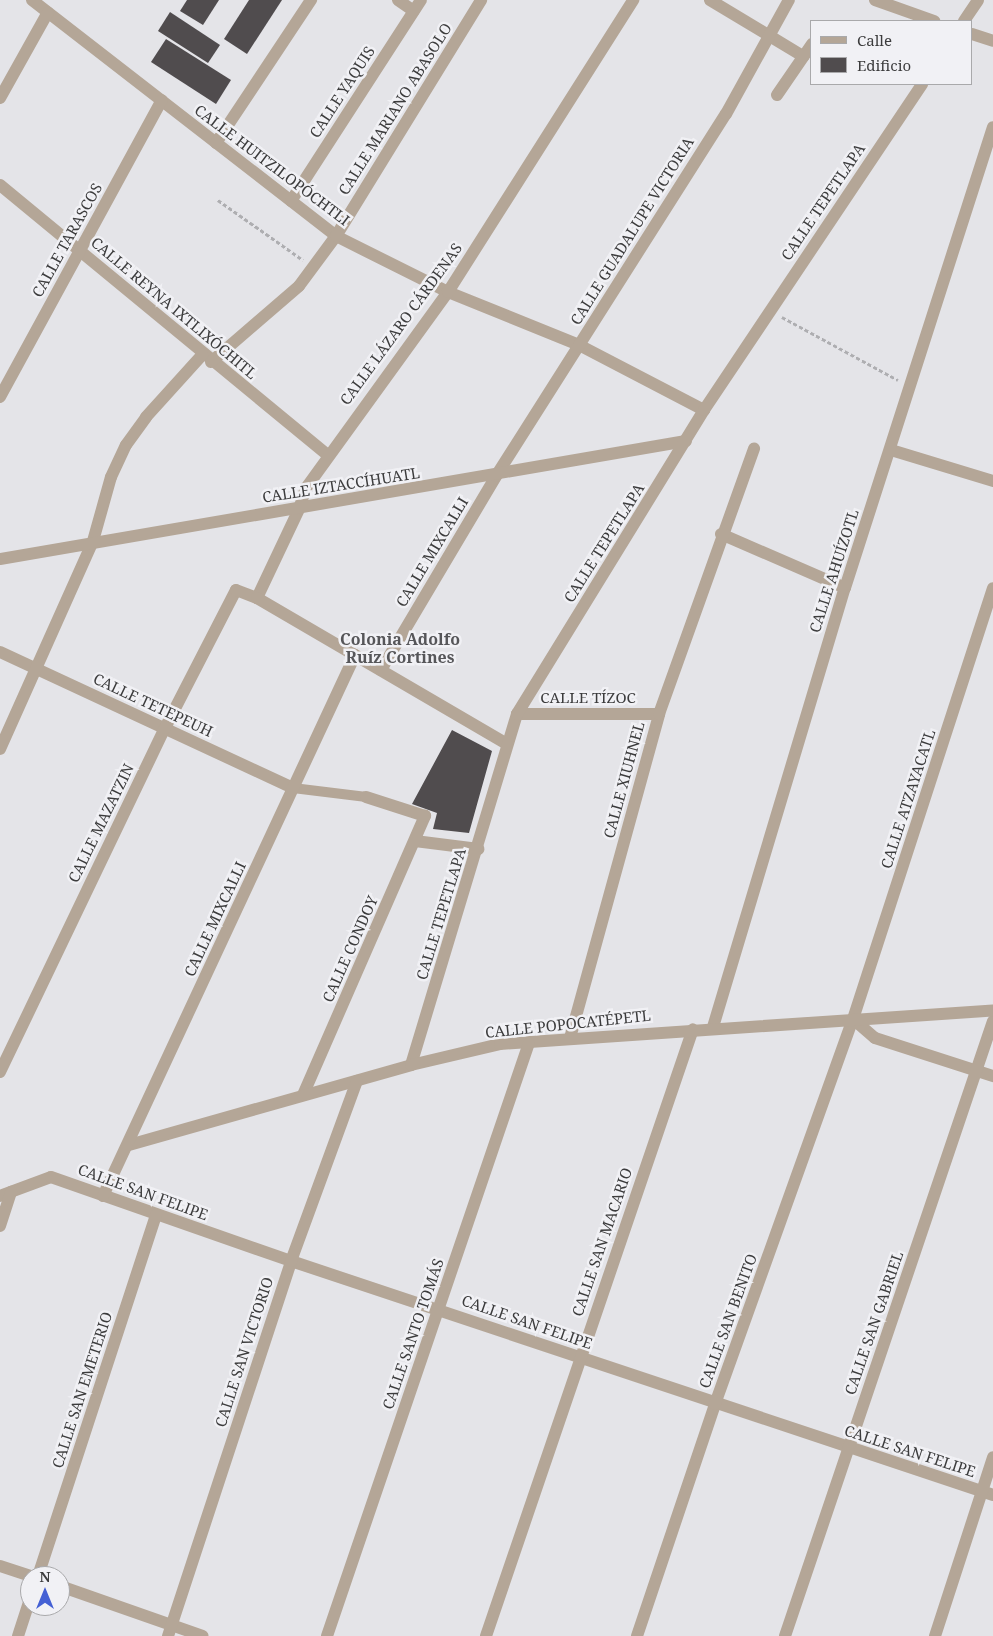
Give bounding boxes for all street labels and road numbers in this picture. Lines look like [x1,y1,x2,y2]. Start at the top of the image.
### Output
street label: CALLE MARIANO ABASOLO [335,20,455,198]
street label: CALLE YAQUIS [306,43,378,141]
street label: CALLE HUITZILOPÓCHTLI [191,101,353,229]
street label: CALLE GUADALUPE VICTORIA [567,134,697,328]
street label: CALLE TEPETLAPA [777,140,869,264]
street label: CALLE TARASCOS [28,180,106,300]
street label: CALLE REYNA IXTLIXÓCHITL [87,233,261,383]
street label: CALLE LÁZARO CÁRDENAS [336,240,466,408]
street label: CALLE IZTACCÍHUATL [261,464,421,506]
street label: CALLE TEPETLAPA [560,480,648,606]
street label: CALLE MIXCALLI [392,494,472,610]
street label: CALLE AHUÍZOTL [806,507,862,635]
street label: CALLE TETEPEUH [90,669,216,741]
street label: CALLE TÍZOC [540,689,636,707]
street label: CALLE XIUHNEL [600,720,648,840]
street label: CALLE ATZAYACATL [877,727,939,871]
street label: CALLE MAZATZIN [64,761,138,885]
street label: CALLE TEPETLAPA [412,846,470,982]
street label: CALLE MIXCALLI [180,859,250,979]
street label: CALLE CONDOY [318,893,382,1005]
street label: CALLE POPOCATÉPETL [484,1006,652,1042]
street label: CALLE SAN FELIPE [76,1160,210,1224]
street label: CALLE SAN MACARIO [568,1165,636,1319]
street label: CALLE SAN GABRIEL [841,1249,907,1397]
street label: CALLE SAN BENITO [695,1251,761,1391]
street label: CALLE SANTO TOMÁS [379,1256,447,1412]
street label: CALLE SAN VICTORIO [211,1275,277,1429]
street label: CALLE SAN FELIPE [459,1291,595,1353]
street label: CALLE SAN EMETERIO [48,1310,116,1470]
street label: CALLE SAN FELIPE [842,1421,978,1481]

